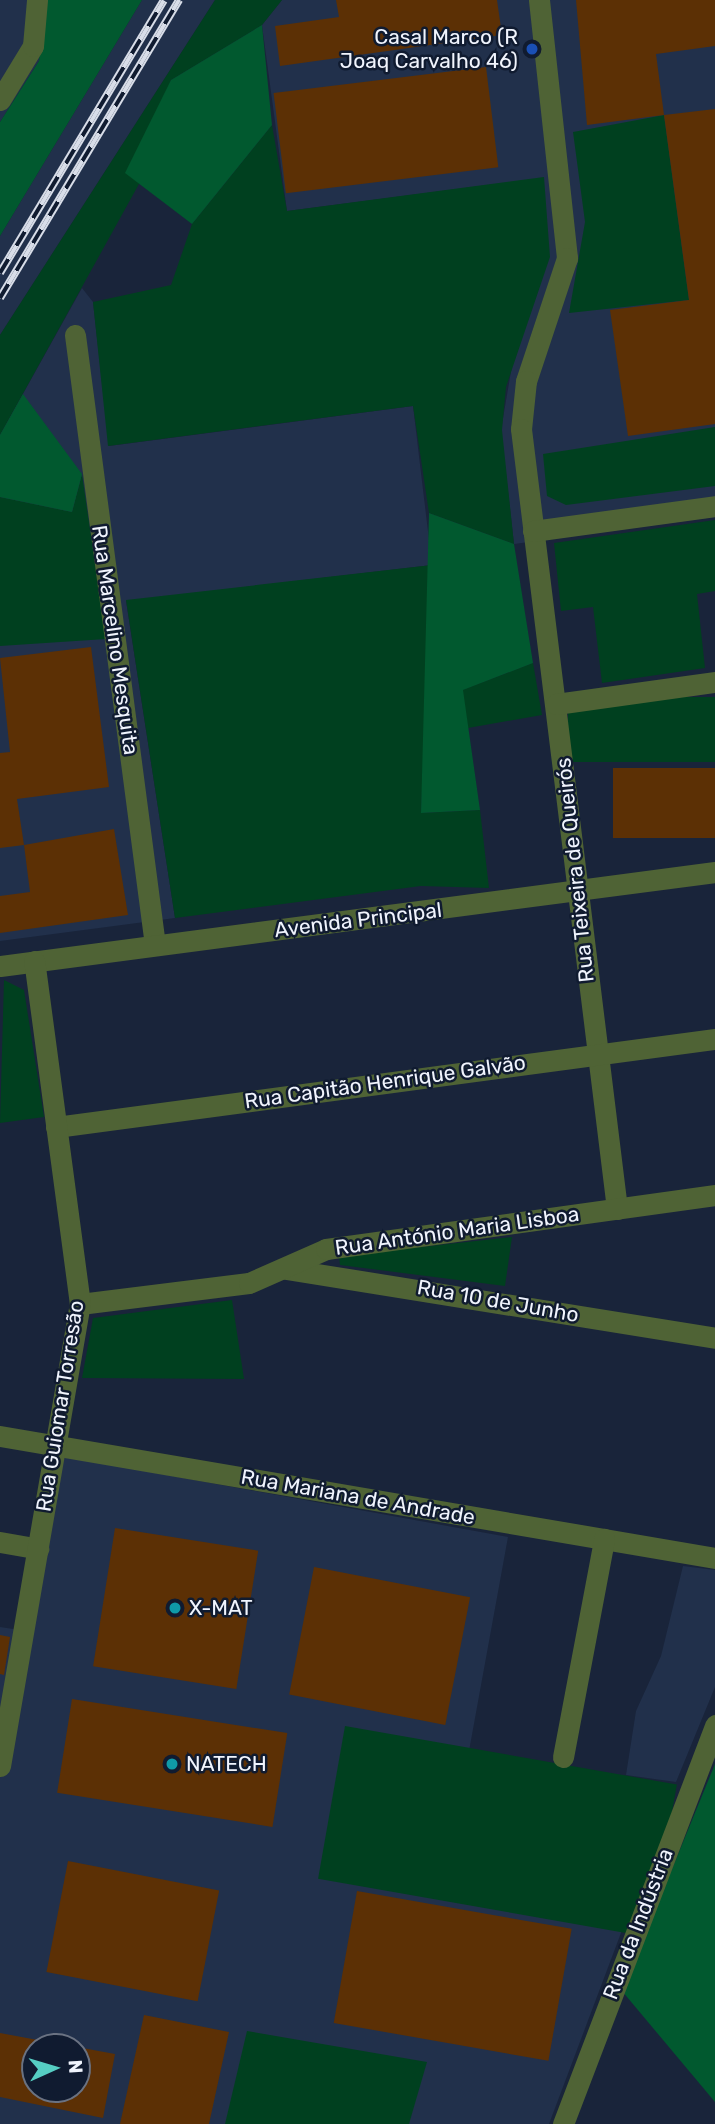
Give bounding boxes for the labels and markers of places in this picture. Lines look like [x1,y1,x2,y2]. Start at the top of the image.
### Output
place label: Casal Marco (R Joaq Carvalho 46) [340,24,518,74]
marker: Casal Marco (R Joaq Carvalho 46) [524,41,540,57]
place label: X-MAT [189,1595,253,1621]
marker: X-MAT [167,1600,183,1616]
place label: NATECH [186,1751,267,1777]
marker: NATECH [164,1756,180,1772]

